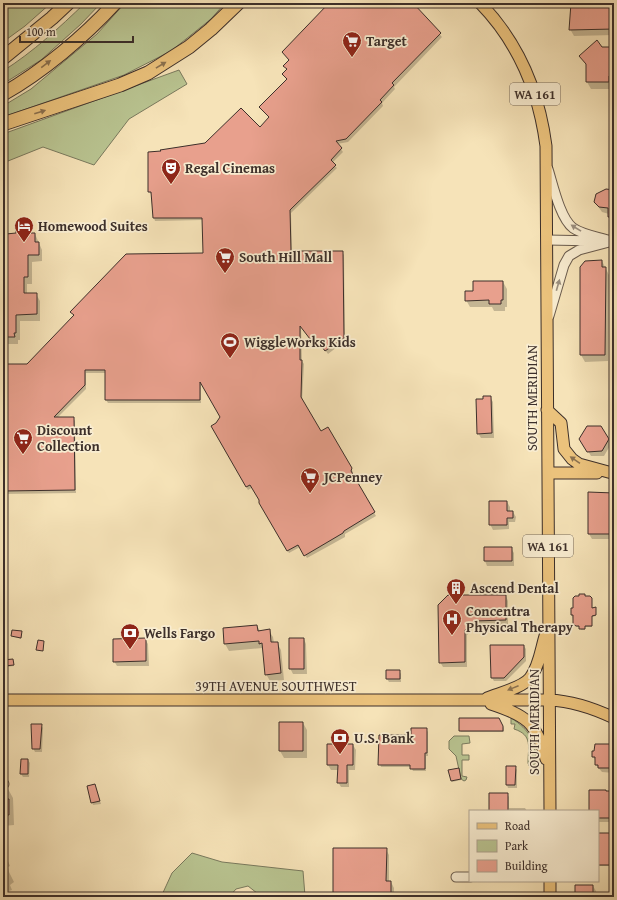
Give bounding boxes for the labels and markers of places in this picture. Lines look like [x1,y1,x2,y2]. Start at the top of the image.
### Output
supermarket icon: Target [341,30,363,58]
place label: Target [366,31,408,51]
theatre icon: Regal Cinemas [160,157,182,185]
place label: Regal Cinemas [185,158,275,178]
hotel icon: Homewood Suites [13,215,35,243]
place label: Homewood Suites [38,216,148,236]
supermarket icon: South Hill Mall [214,246,236,274]
place label: South Hill Mall [239,247,333,267]
sports icon: WiggleWorks Kids [219,331,241,359]
place label: WiggleWorks Kids [244,332,356,352]
place label: Discount Collection [37,420,100,456]
supermarket icon: Discount Collection [12,427,34,455]
supermarket icon: JCPenney [299,466,321,494]
place label: JCPenney [322,467,383,487]
building icon: Ascend Dental [445,577,467,605]
place label: Ascend Dental [470,578,559,598]
place label: Concentra Physical Therapy [466,601,574,637]
hospital icon: Concentra Physical Therapy [441,608,463,636]
bank icon: Wells Fargo [119,622,141,650]
place label: Wells Fargo [144,623,216,643]
bank icon: U.S. Bank [329,727,351,755]
place label: U.S. Bank [354,728,415,748]

